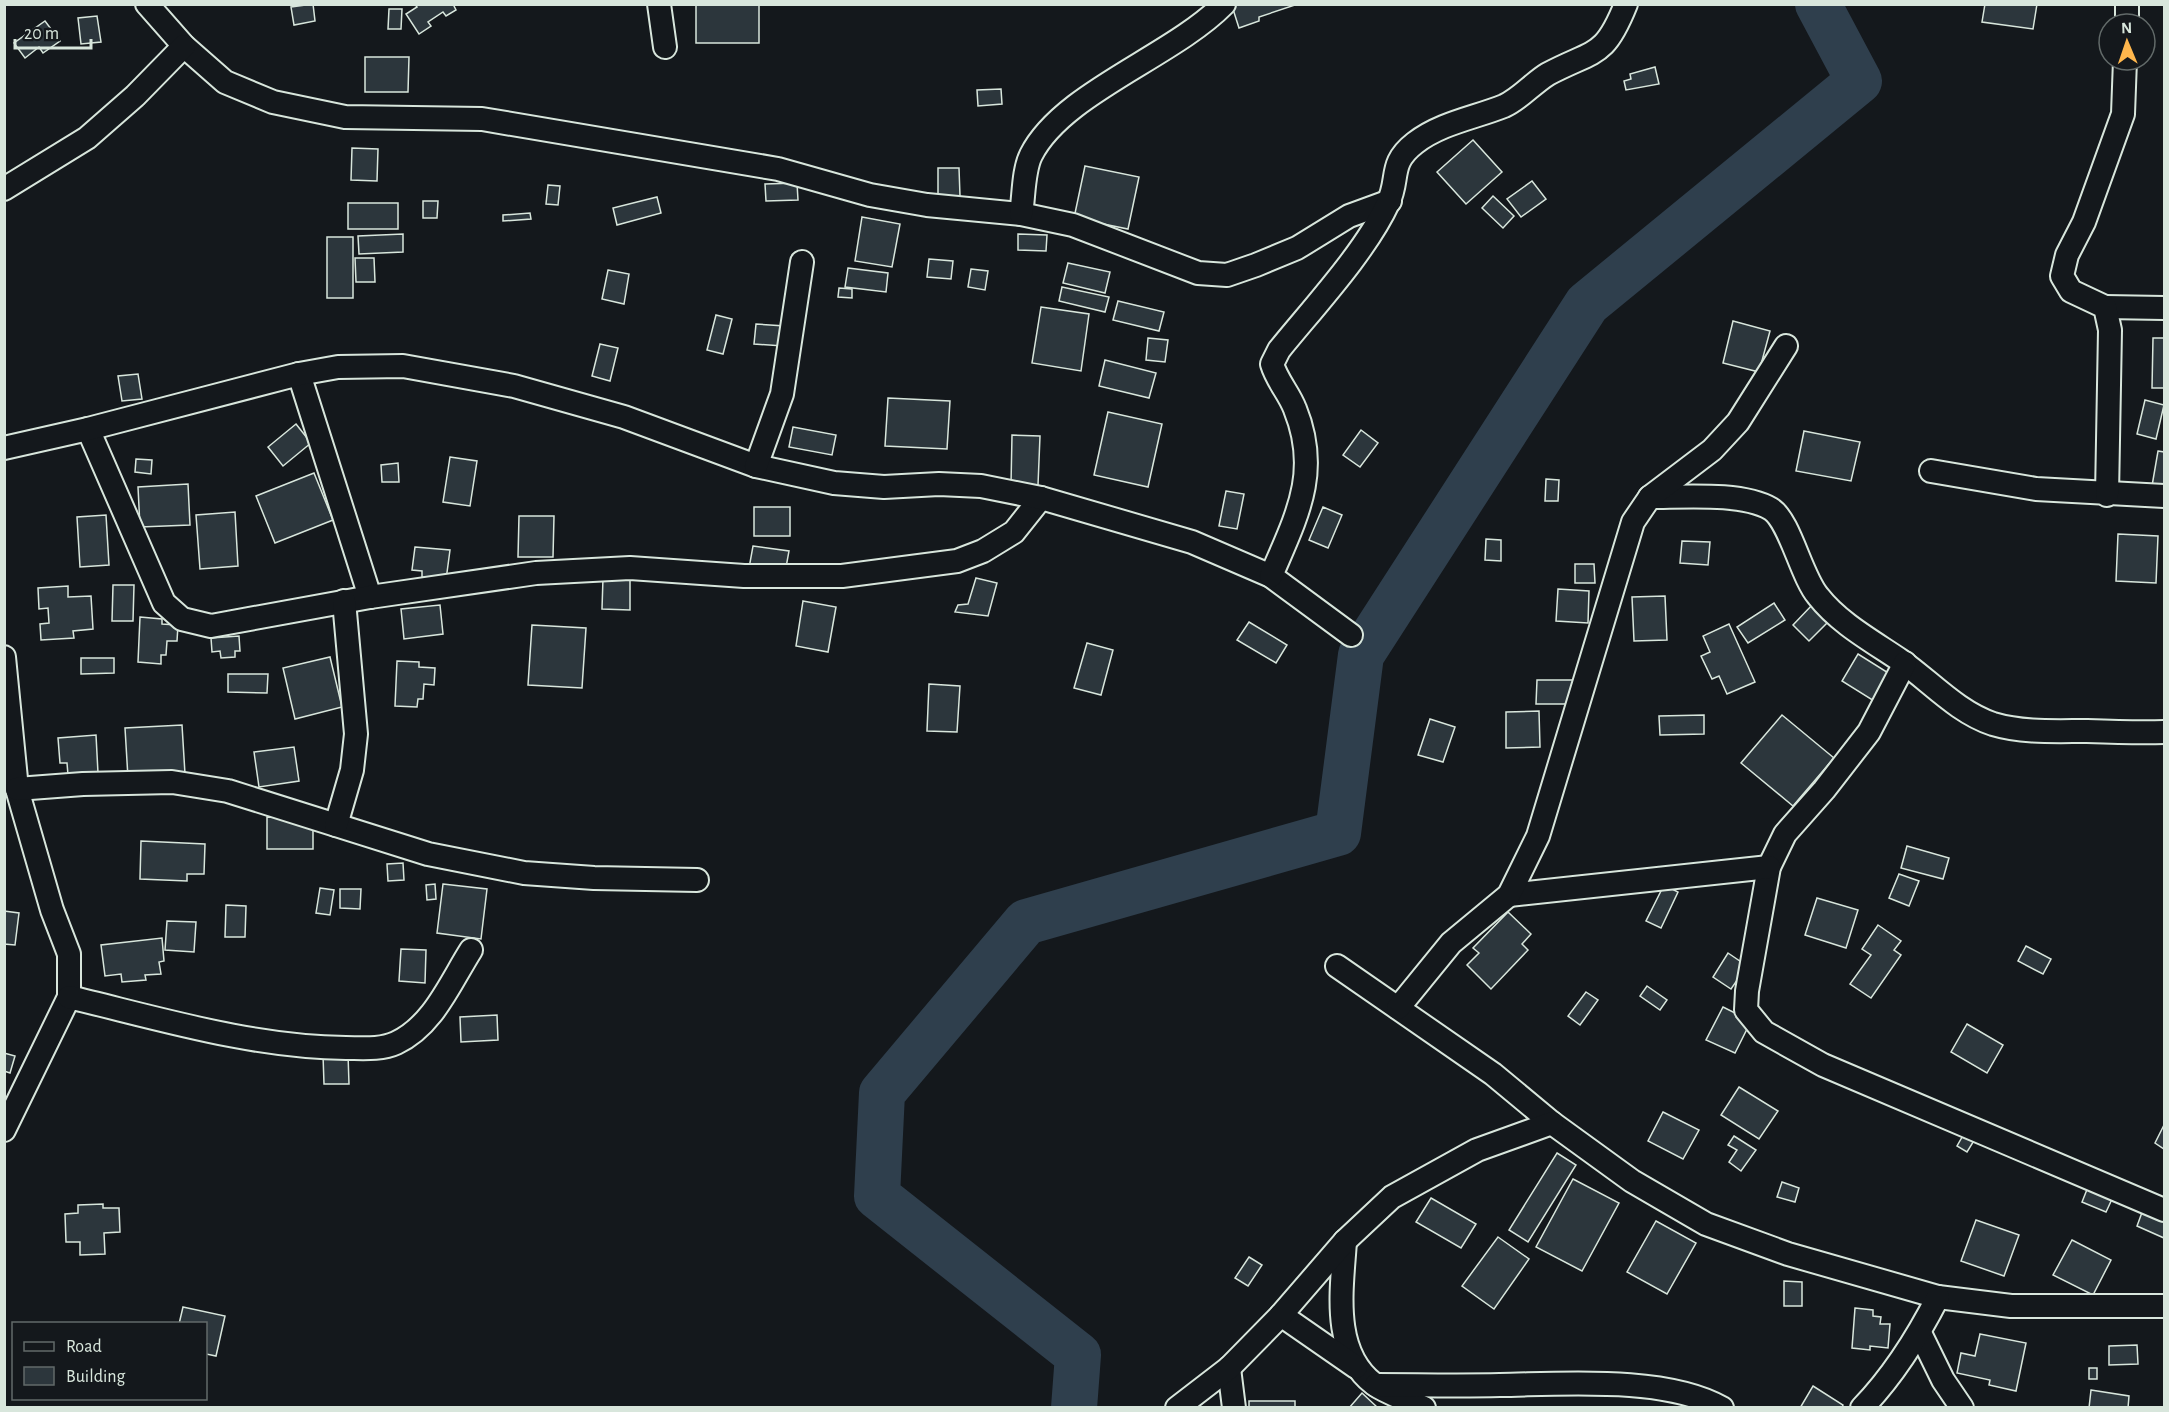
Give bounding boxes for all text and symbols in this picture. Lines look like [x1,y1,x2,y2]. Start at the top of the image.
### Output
scale bar [15,12,92,50]
north arrow [2097,12,2157,72]
text: N [2121,20,2132,36]
text: 20 m [24,25,59,43]
legend [12,1322,207,1400]
text: Road [66,1338,102,1356]
text: Building [66,1368,126,1386]

